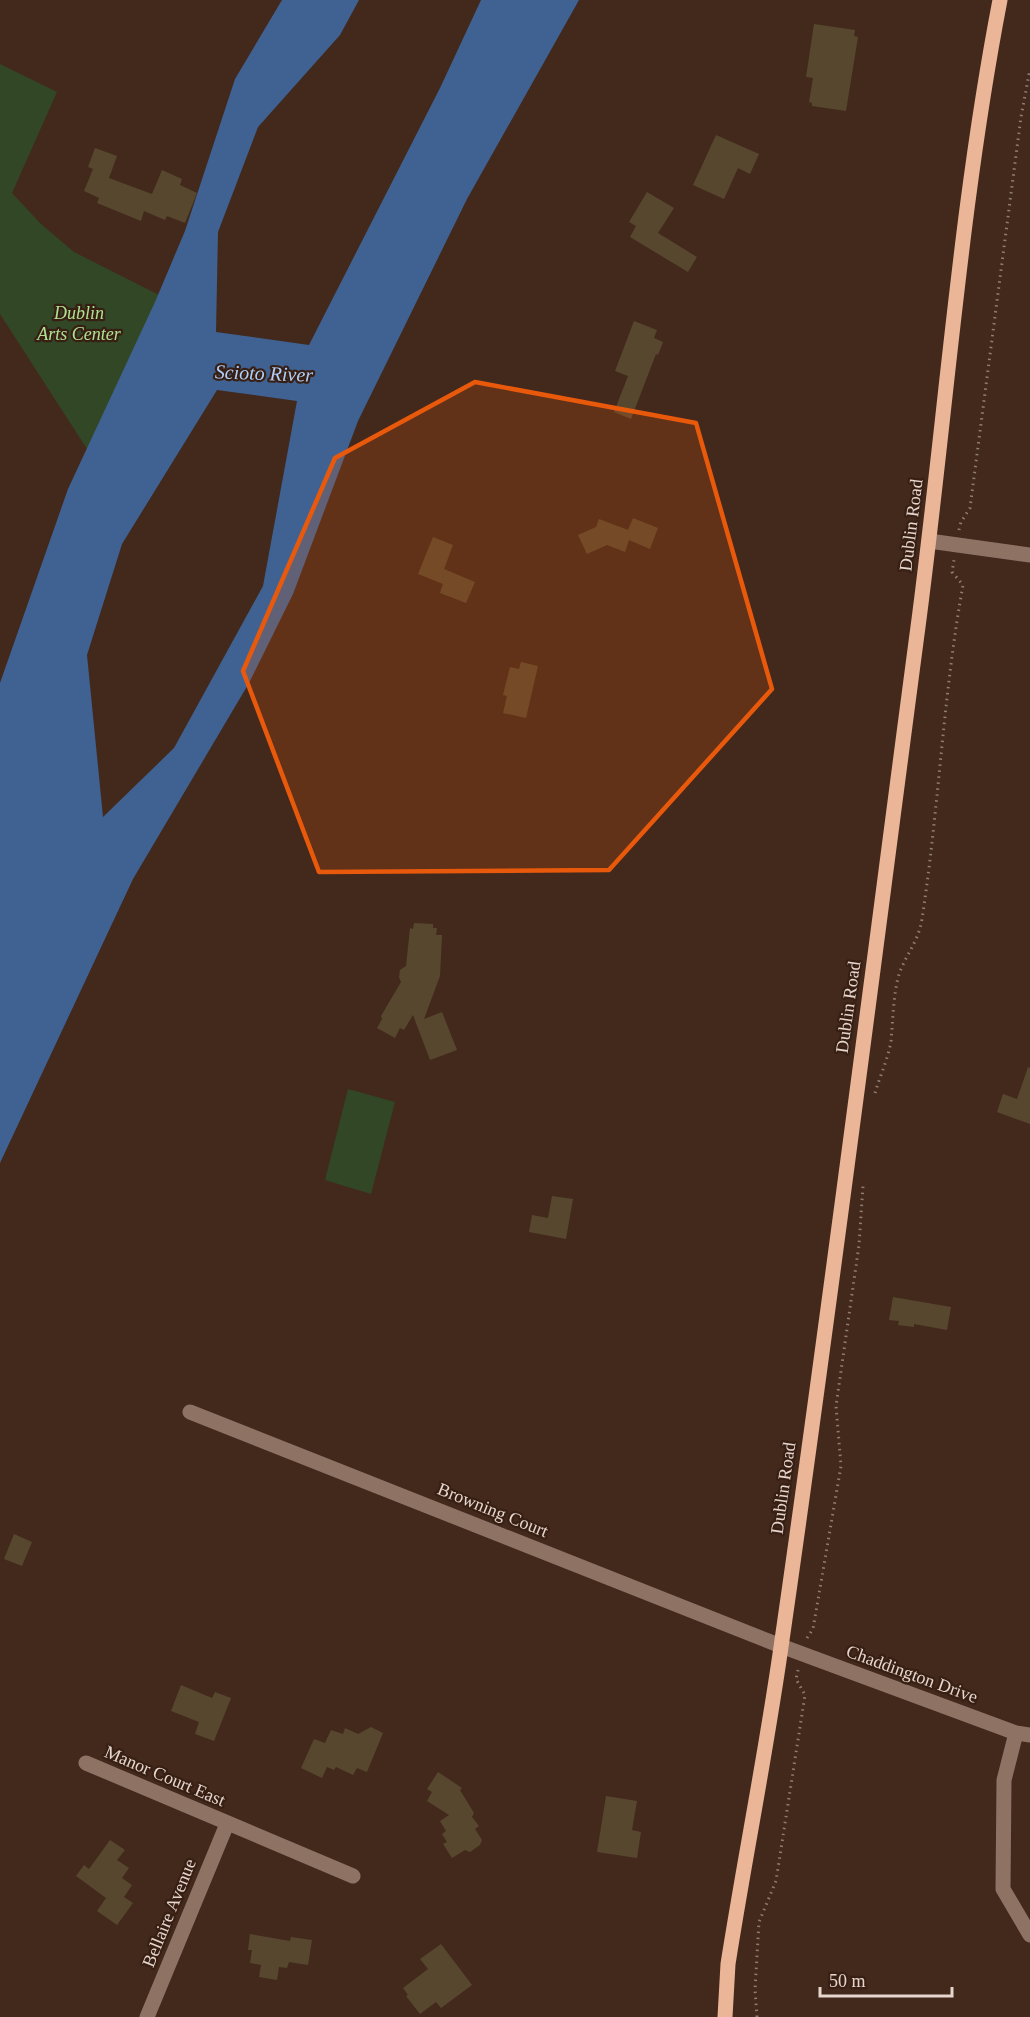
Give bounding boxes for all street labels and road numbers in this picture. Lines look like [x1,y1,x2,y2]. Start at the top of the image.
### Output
street label: Dublin Road [895,478,927,572]
street label: Dublin Road [832,960,864,1054]
street label: Dublin Road [767,1441,799,1535]
street label: Browning Court [435,1479,551,1541]
street label: Chaddington Drive [844,1641,980,1707]
street label: Manor Court East [102,1742,228,1810]
street label: Bellaire Avenue [138,1856,200,1970]

